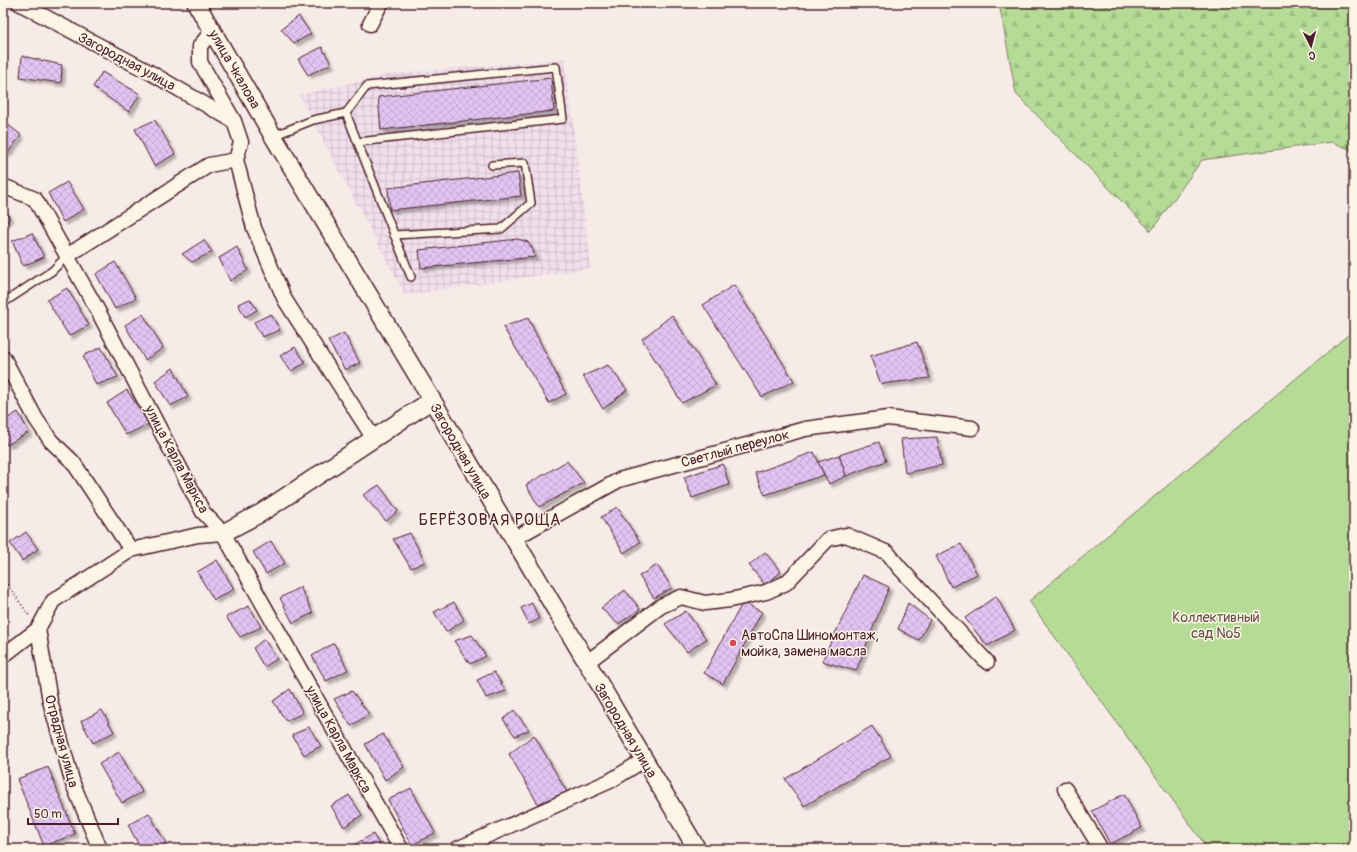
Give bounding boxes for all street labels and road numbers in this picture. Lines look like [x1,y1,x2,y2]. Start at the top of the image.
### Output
street label: улица Чкалова [205,26,264,112]
street label: Загородная улица [75,29,178,94]
street label: Загородная улица [426,400,495,502]
street label: улица Карла Маркса [140,401,212,516]
street label: Светлый переулок [679,426,791,471]
street label: Загородная улица [591,680,661,781]
street label: улица Карла Маркса [302,682,375,796]
street label: Отрадная улица [41,693,82,789]

